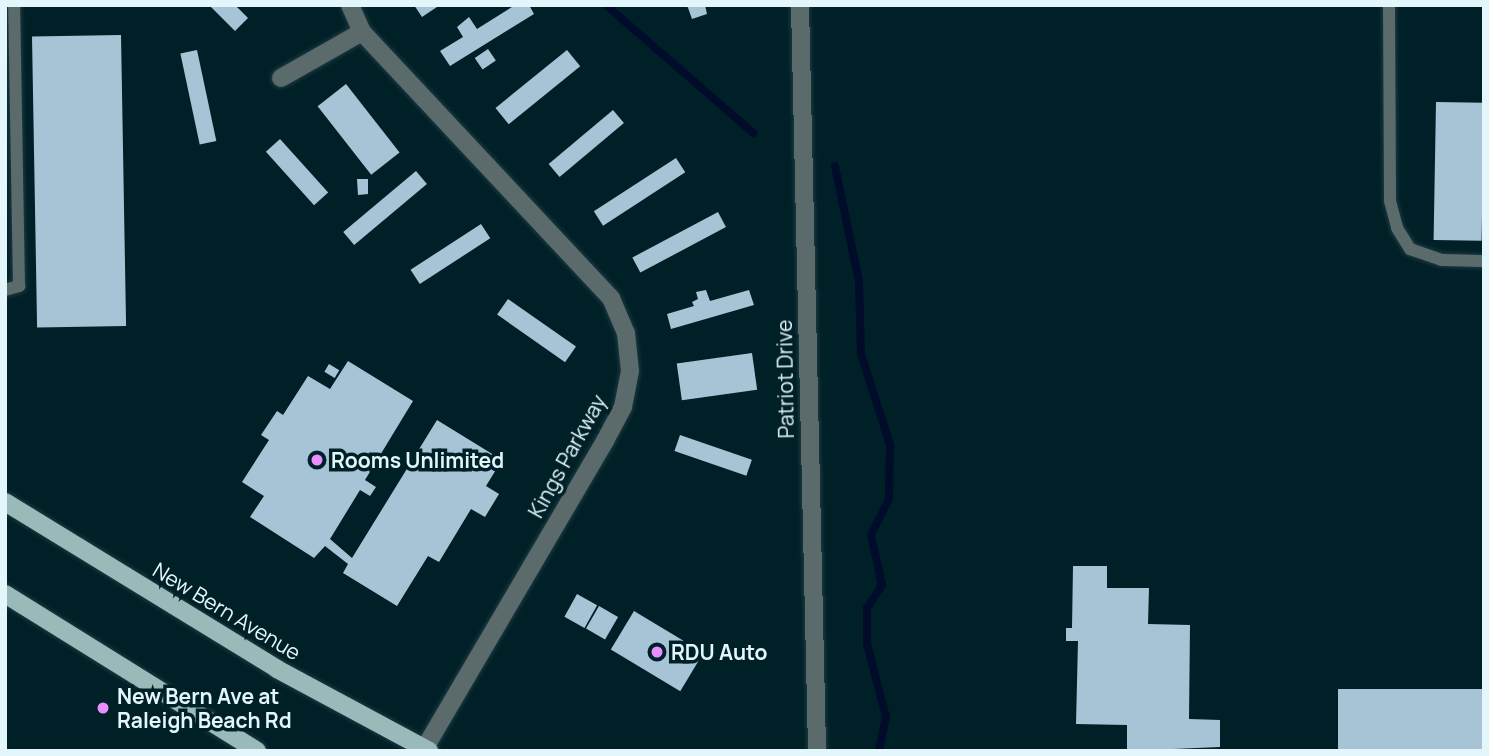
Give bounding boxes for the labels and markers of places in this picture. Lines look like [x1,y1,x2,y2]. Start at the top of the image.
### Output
place label: Rooms Unlimited [331,447,504,473]
marker: Rooms Unlimited [309,452,325,468]
place label: RDU Auto [671,639,768,665]
marker: RDU Auto [649,644,665,660]
place label: New Bern Ave at Raleigh Beach Rd [117,683,292,733]
marker: New Bern Ave at Raleigh Beach Rd [95,700,111,716]

